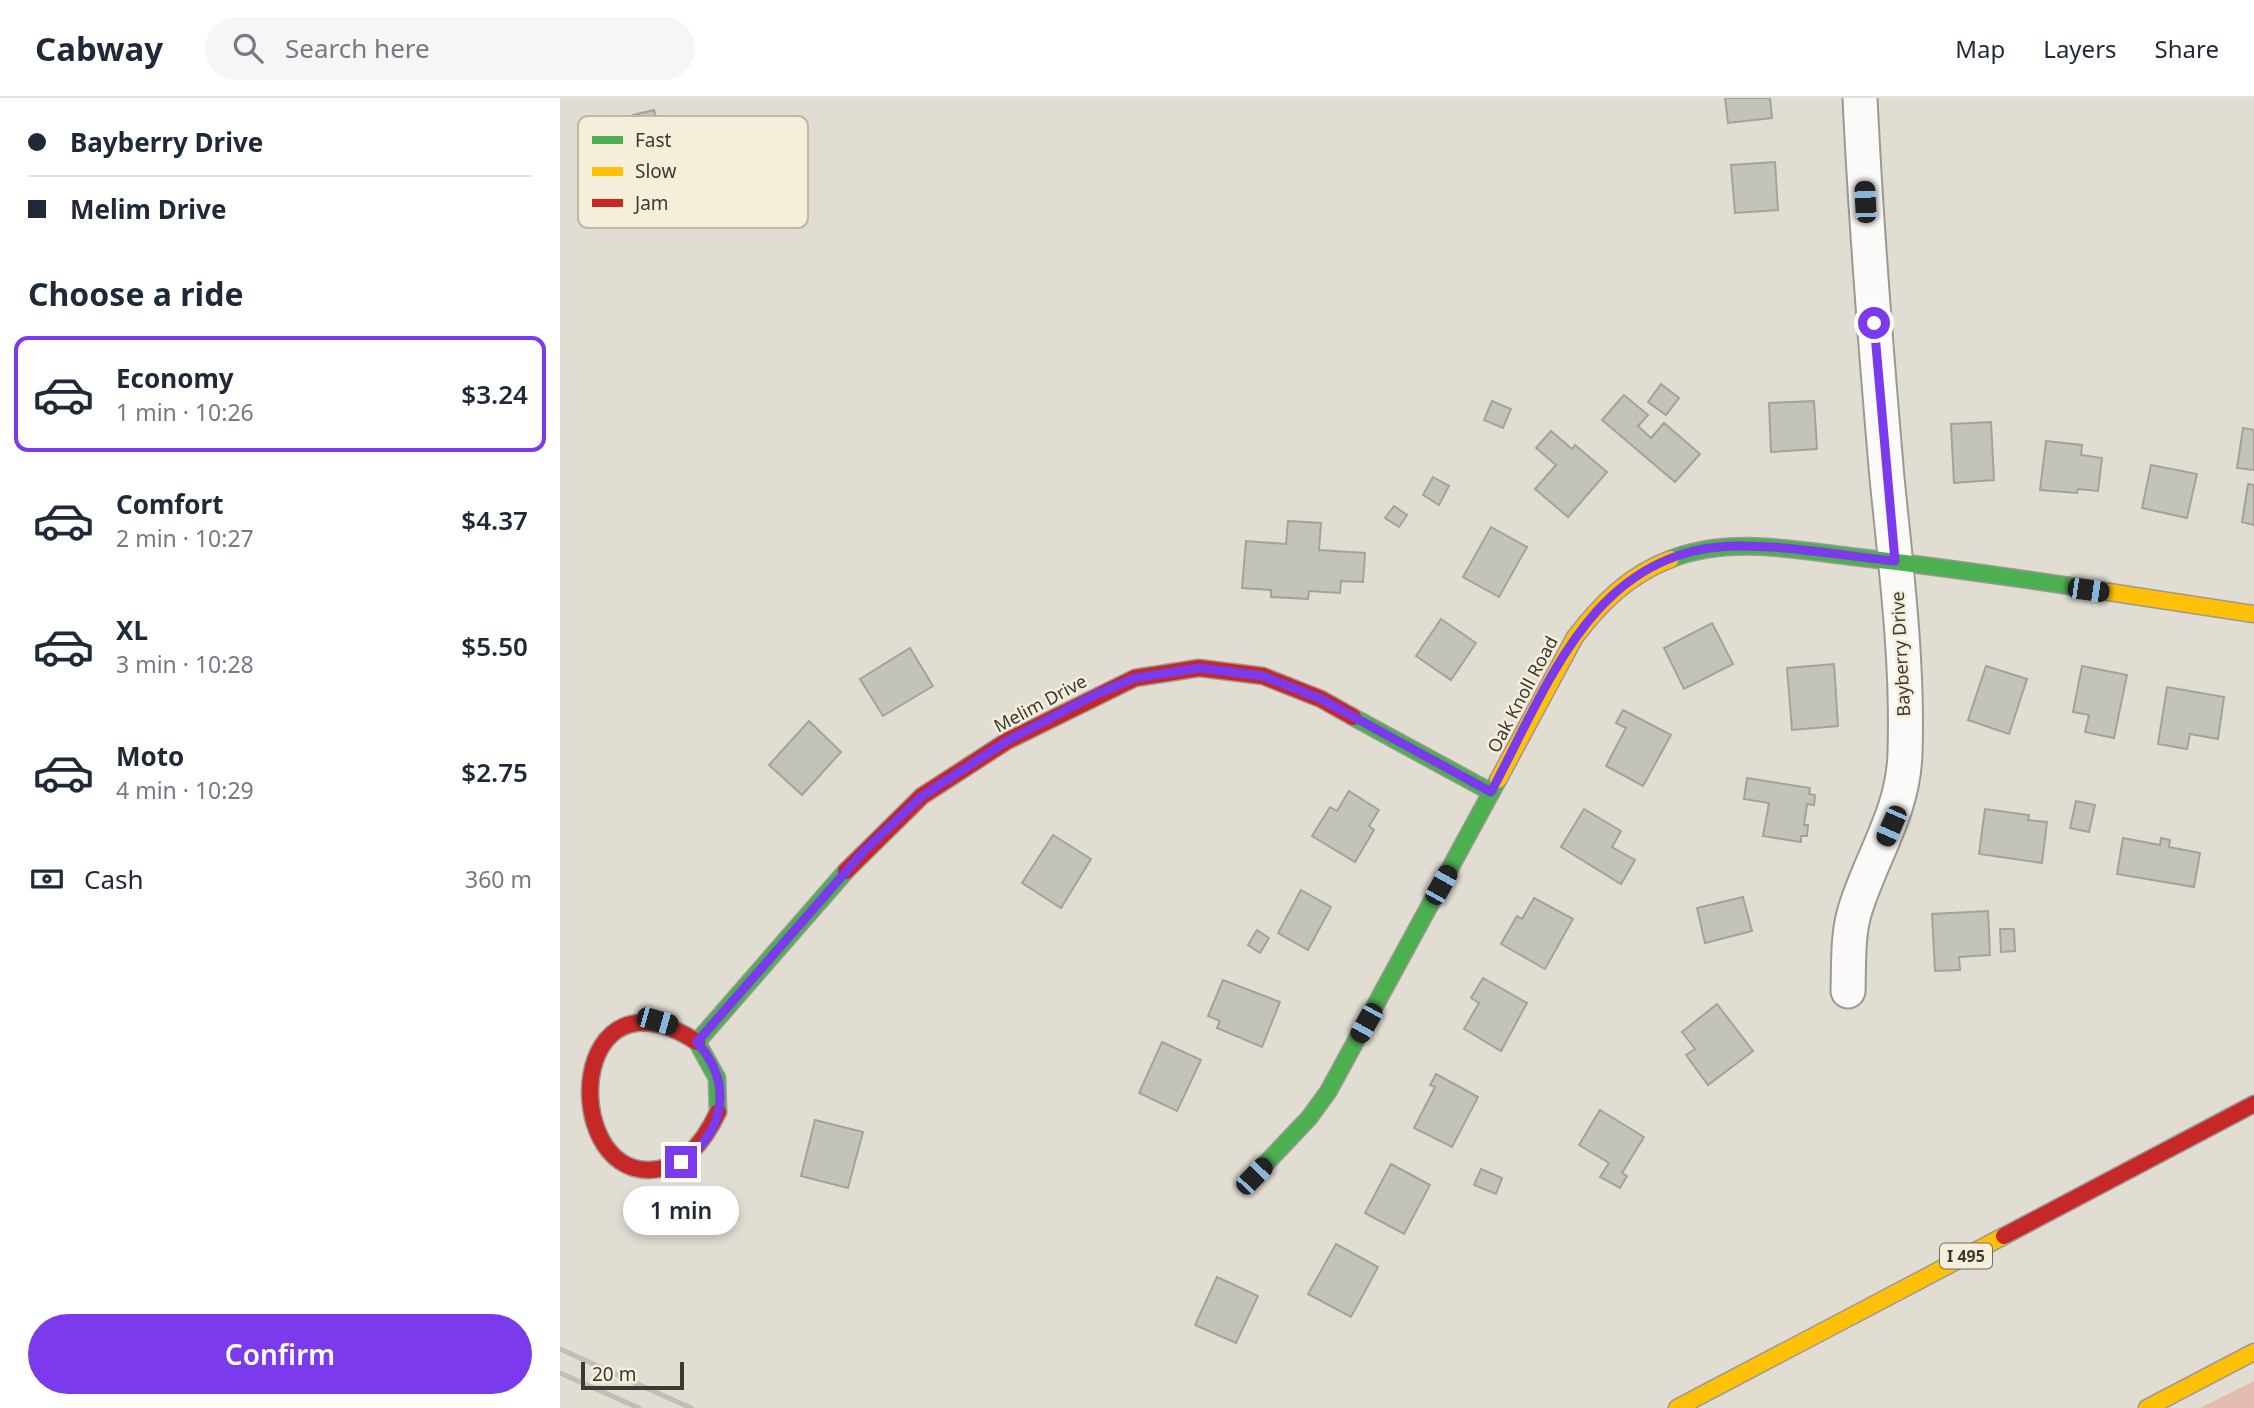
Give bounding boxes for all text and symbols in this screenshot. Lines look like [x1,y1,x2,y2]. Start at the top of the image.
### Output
search box [205,17,695,80]
text: Cabway [35,26,163,71]
icon: search [229,29,267,67]
text: Search here [285,30,430,66]
text: Map [1955,32,2005,65]
text: Layers [2043,32,2117,65]
text: Share [2155,32,2219,65]
legend [578,116,808,228]
text: Bayberry Drive [70,124,263,160]
text: Fast [635,127,672,153]
text: Slow [635,158,676,184]
car [1854,180,1877,224]
text: Jam [633,190,669,216]
text: Melim Drive [70,191,226,227]
text: Choose a ride [28,272,244,315]
route start [1858,307,1890,339]
text: Economy [116,360,234,396]
icon: car [32,363,95,426]
text: $3.24 [461,376,528,412]
text: 1 min · 10:26 [116,396,254,428]
text: Comfort [116,486,224,522]
icon: car [32,489,95,552]
text: $4.37 [461,502,528,538]
text: 2 min · 10:27 [116,522,254,554]
car [2066,577,2111,603]
street label: Bayberry Drive [1885,591,1915,717]
text: XL [116,612,148,648]
icon: car [32,615,95,678]
text: $5.50 [461,628,528,664]
street label: Oak Knoll Road [1481,631,1563,757]
text: 3 min · 10:28 [116,648,254,680]
street label: Melim Drive [989,669,1091,737]
text: Moto [116,738,184,774]
icon: car [32,741,95,804]
text: $2.75 [461,754,528,790]
text: 4 min · 10:29 [116,774,254,806]
car [1873,803,1910,849]
icon: cash [28,860,66,898]
text: Cash [84,861,144,897]
car [1422,862,1461,908]
text: 360 m [465,863,532,895]
car [1347,1000,1386,1046]
car [634,1005,681,1037]
route end [665,1146,697,1178]
car [1232,1154,1277,1198]
callout: 1 min [623,1186,739,1236]
text: 1 min [650,1194,712,1226]
road number: I 495 [1940,1244,1992,1268]
button: Confirm [28,1314,532,1394]
scale bar [581,1359,684,1391]
text: 20 m [592,1361,636,1387]

